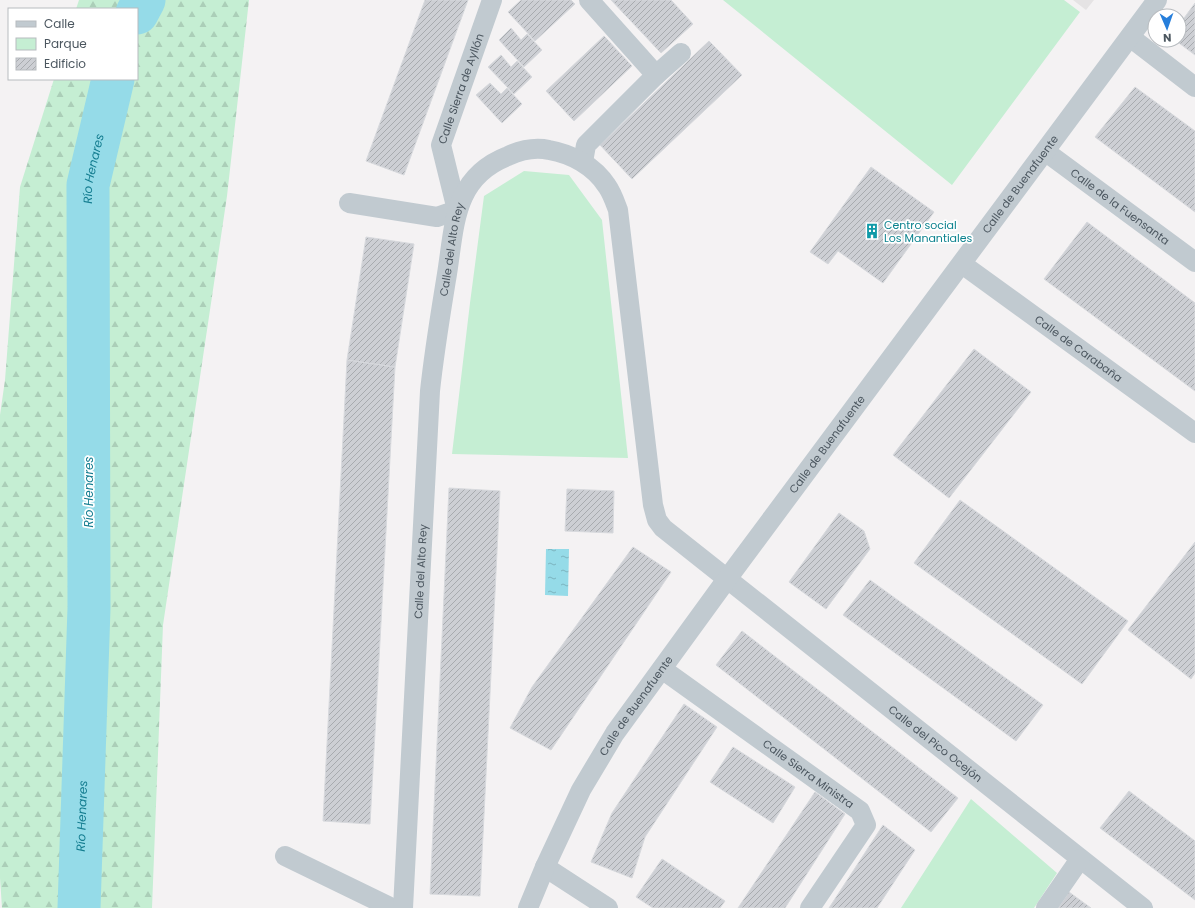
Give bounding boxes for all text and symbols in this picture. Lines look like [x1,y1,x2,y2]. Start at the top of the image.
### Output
legend [8,8,138,80]
north arrow [1147,8,1187,48]
text: Calle [44,15,75,32]
text: N [1163,30,1172,46]
street label: Calle Sierra de Ayllón [434,31,488,146]
text: Parque [44,35,87,52]
text: Edificio [44,55,86,72]
water label: Río Henares [79,132,108,204]
street label: Calle de Buenafuente [978,132,1062,237]
street label: Calle de la Fuensanta [1067,165,1173,249]
street label: Calle del Alto Rey [435,199,468,297]
place label: Centro social Los Manantiales [884,217,973,246]
building icon: Centro social Los Manantiales [863,222,881,240]
street label: Calle de Carabaña [1031,311,1126,386]
street label: Calle de Buenafuente [785,392,869,497]
water label: Río Henares [80,456,97,528]
street label: Calle del Alto Rey [410,523,431,619]
street label: Calle de Buenafuente [595,652,677,759]
street label: Calle del Pico Ocejón [885,701,986,786]
street label: Calle Sierra Ministra [759,736,857,812]
water label: Río Henares [72,780,91,852]

